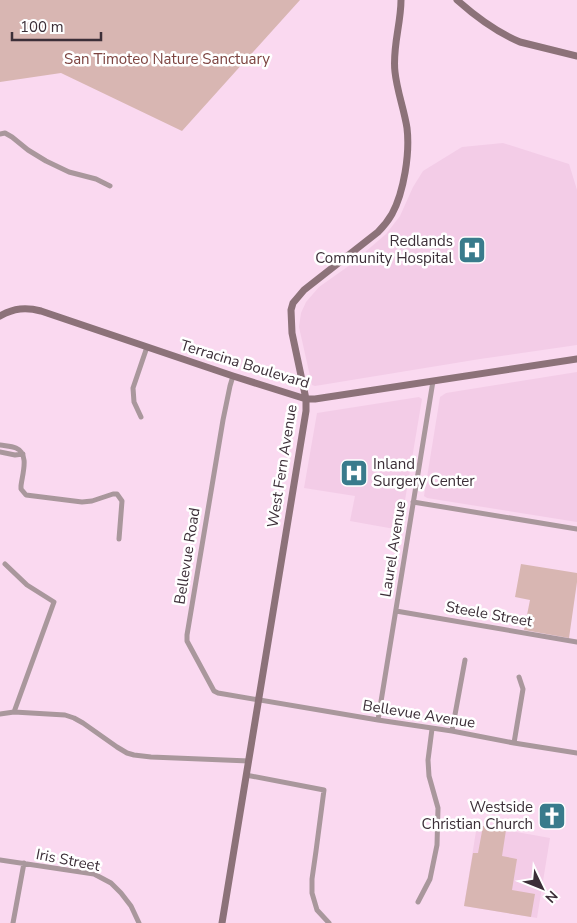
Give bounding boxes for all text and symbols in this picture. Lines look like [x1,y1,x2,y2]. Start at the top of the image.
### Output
scale bar [12,10,101,42]
text: 100 m [20,17,64,37]
park label: San Timoteo Nature Sanctuary [64,49,270,69]
place label: Redlands Community Hospital [315,231,454,268]
hospital icon: Redlands Community Hospital [457,235,487,265]
street label: Terracina Boulevard [178,335,312,393]
street label: West Fern Avenue [262,403,302,529]
place label: Inland Surgery Center [373,454,475,491]
hospital icon: Inland Surgery Center [339,458,369,488]
street label: Laurel Avenue [376,499,410,599]
street label: Bellevue Road [169,506,205,606]
street label: Steele Street [444,597,535,632]
street label: Bellevue Avenue [361,695,477,733]
place label: Westside Christian Church [422,797,533,834]
church icon: Westside Christian Church [537,801,567,831]
street label: Iris Street [34,844,102,876]
north arrow [517,863,567,913]
text: N [541,886,562,907]

